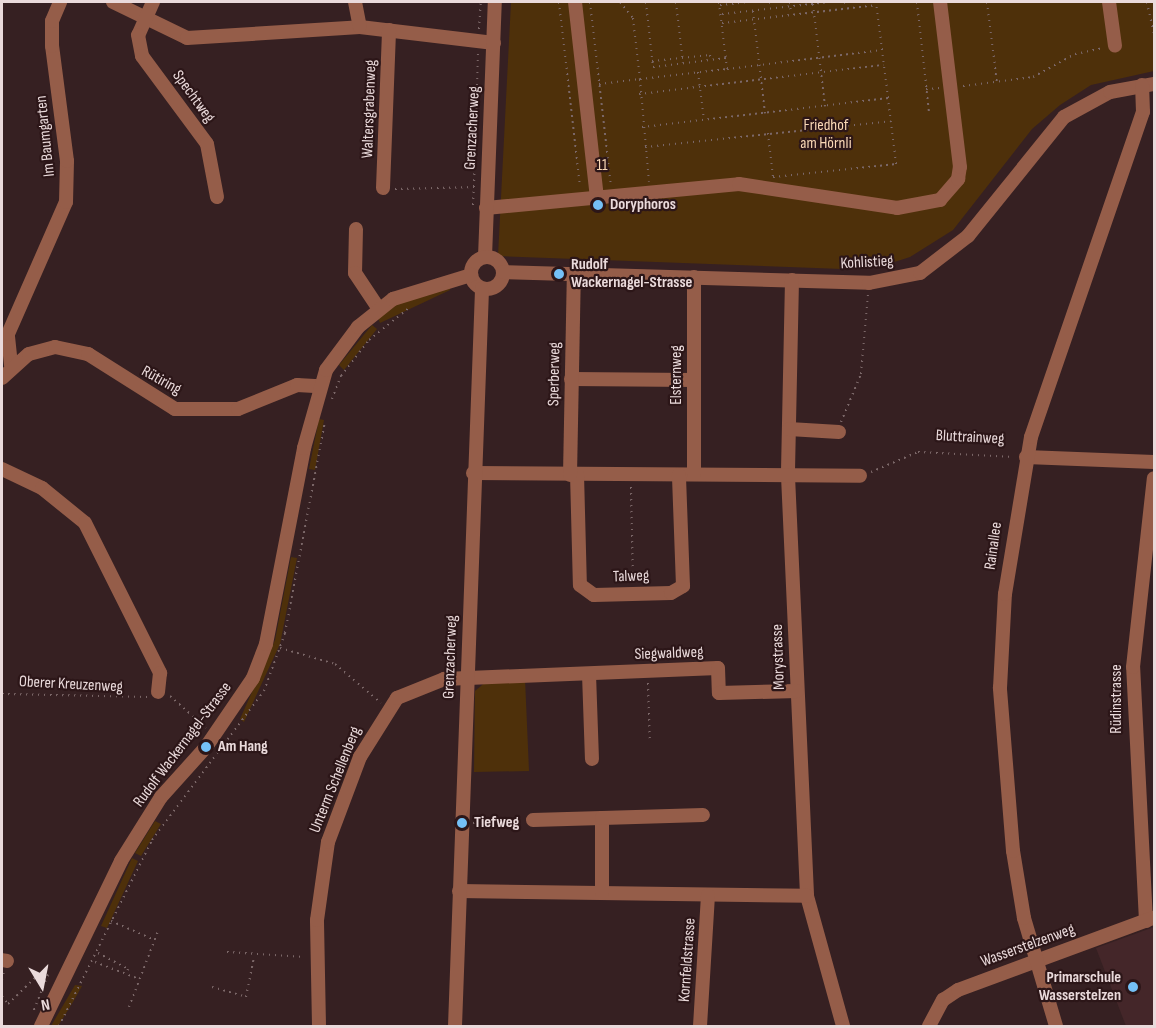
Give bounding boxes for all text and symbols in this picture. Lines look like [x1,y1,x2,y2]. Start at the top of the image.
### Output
street label: Waltersgrabenweg [359,59,381,159]
street label: Spechtweg [168,67,218,127]
street label: Grenzacherweg [461,86,485,170]
street label: Im Baumgarten [32,94,60,178]
park label: Friedhof am Hörnli [800,116,852,154]
park label: 11 [596,156,608,176]
place label: Doryphoros [610,195,676,215]
marker: Doryphoros [591,198,605,212]
street label: Kohlistieg [840,252,894,274]
place label: Rudolf Wackernagel-Strasse [571,255,692,293]
marker: Rudolf Wackernagel-Strasse [552,267,566,281]
street label: Sperberweg [545,342,565,406]
street label: Elsternweg [667,345,687,405]
street label: Rütiring [138,362,184,400]
street label: Bluttrainweg [935,427,1005,449]
street label: Rainallee [981,521,1007,571]
street label: Talweg [613,567,649,587]
street label: Grenzacherweg [440,615,462,699]
street label: Morystrasse [768,624,790,690]
street label: Siegwaldweg [634,643,704,665]
street label: Rüdinstrasse [1107,664,1127,734]
street label: Oberer Kreuzenweg [19,673,123,697]
street label: Rudolf Wackernagel-Strasse [130,679,236,811]
street label: Unterm Schellenberg [306,724,366,836]
place label: Am Hang [218,737,268,757]
marker: Am Hang [199,740,213,754]
place label: Tiefweg [474,813,519,833]
marker: Tiefweg [455,816,469,830]
street label: Kornfeldstrasse [675,917,701,1003]
street label: Wasserstelzenweg [978,920,1078,972]
north arrow [12,956,72,1016]
place label: Primarschule Wasserstelzen [1039,968,1121,1006]
marker: Primarschule Wasserstelzen [1126,980,1140,994]
text: N [39,994,51,1014]

